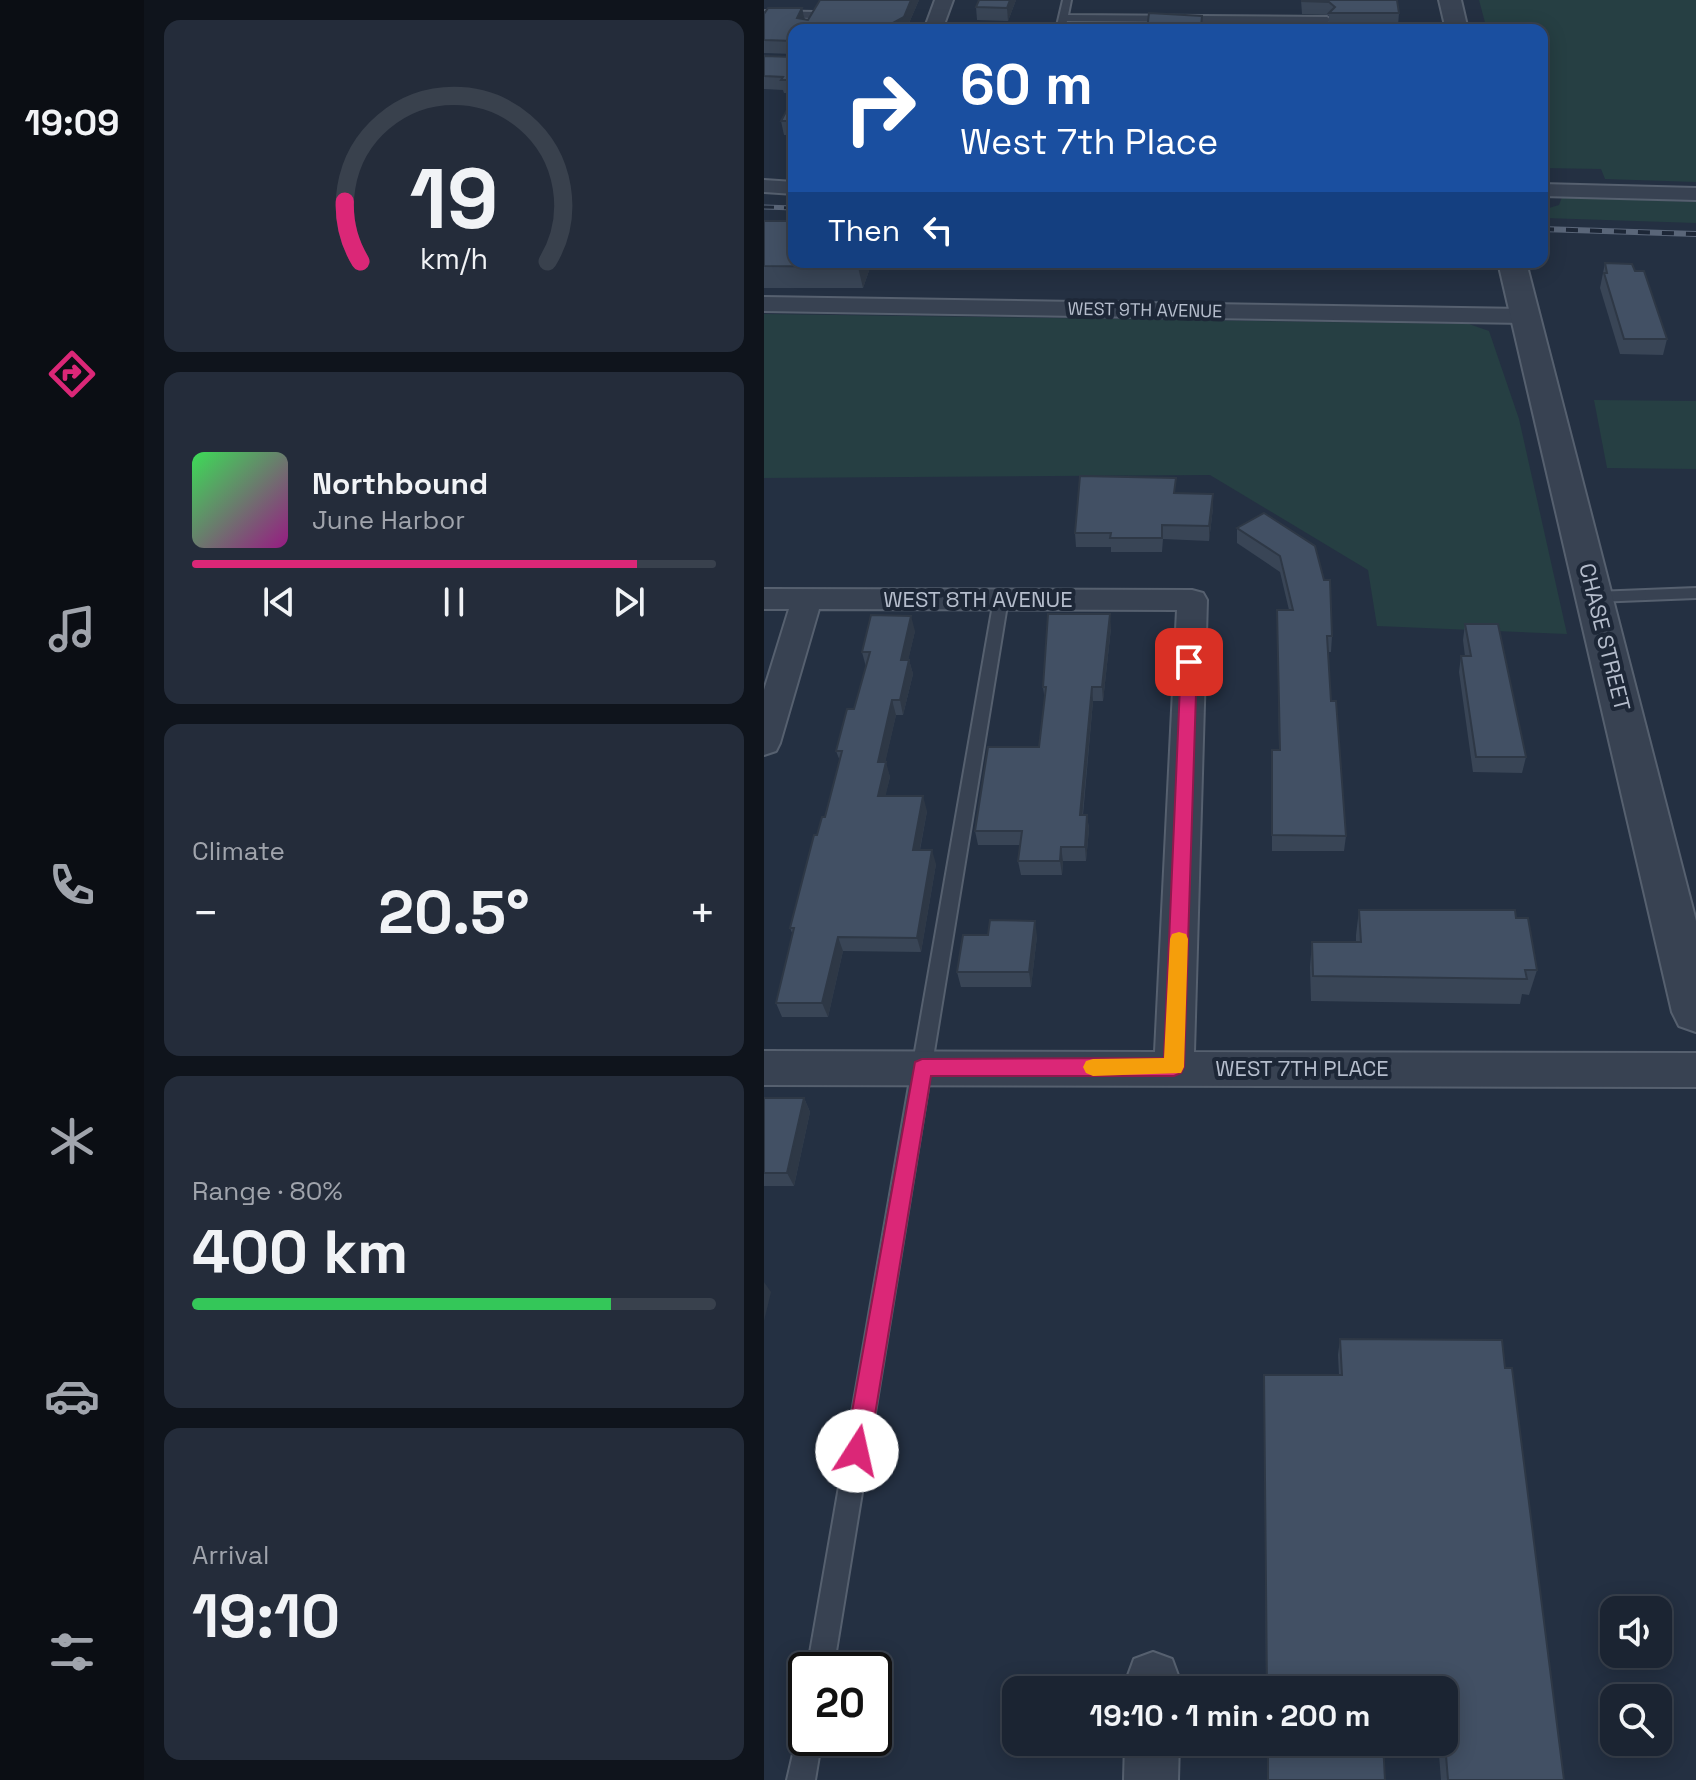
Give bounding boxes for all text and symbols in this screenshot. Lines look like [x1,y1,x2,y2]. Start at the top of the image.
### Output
text: 60 m [960,49,1093,120]
icon: right [828,56,932,160]
text: 19:09 [25,100,119,146]
text: West 7th Place [960,119,1218,165]
text: 19 [409,146,499,252]
icon: left [916,208,960,252]
text: Then [828,211,900,250]
text: km/h [420,241,488,277]
street label: WEST 9TH AVENUE [1067,297,1223,322]
icon: directions [44,346,100,402]
text: Northbound [312,464,488,503]
text: June Harbor [312,503,465,537]
street label: CHASE STREET [1573,560,1637,714]
icon: previous [257,580,301,624]
icon: pause [432,580,476,624]
icon: next [607,580,651,624]
street label: WEST 8TH AVENUE [883,585,1073,613]
icon: music [44,601,100,657]
pin [1155,628,1223,696]
icon: arrive [1167,640,1211,684]
text: Climate [192,834,285,868]
icon: phone [44,857,100,913]
text: 20.5° [378,874,530,951]
text: − [192,885,219,941]
text: + [689,885,716,941]
street label: WEST 7TH PLACE [1215,1054,1389,1082]
icon: climate [44,1113,100,1169]
text: Range · 80% [192,1174,343,1208]
text: 400 km [192,1214,408,1291]
icon: car [44,1368,100,1424]
position arrow [815,1409,899,1493]
text: Arrival [192,1538,269,1572]
text: 19:10 [192,1578,340,1655]
map controls [1600,1596,1672,1756]
button: sound [1600,1596,1672,1668]
icon: filters [44,1624,100,1680]
speed limit sign: 20 [788,1652,892,1756]
button: search [1600,1684,1672,1756]
text: 19:10 · 1 min · 200 m [1090,1696,1370,1735]

